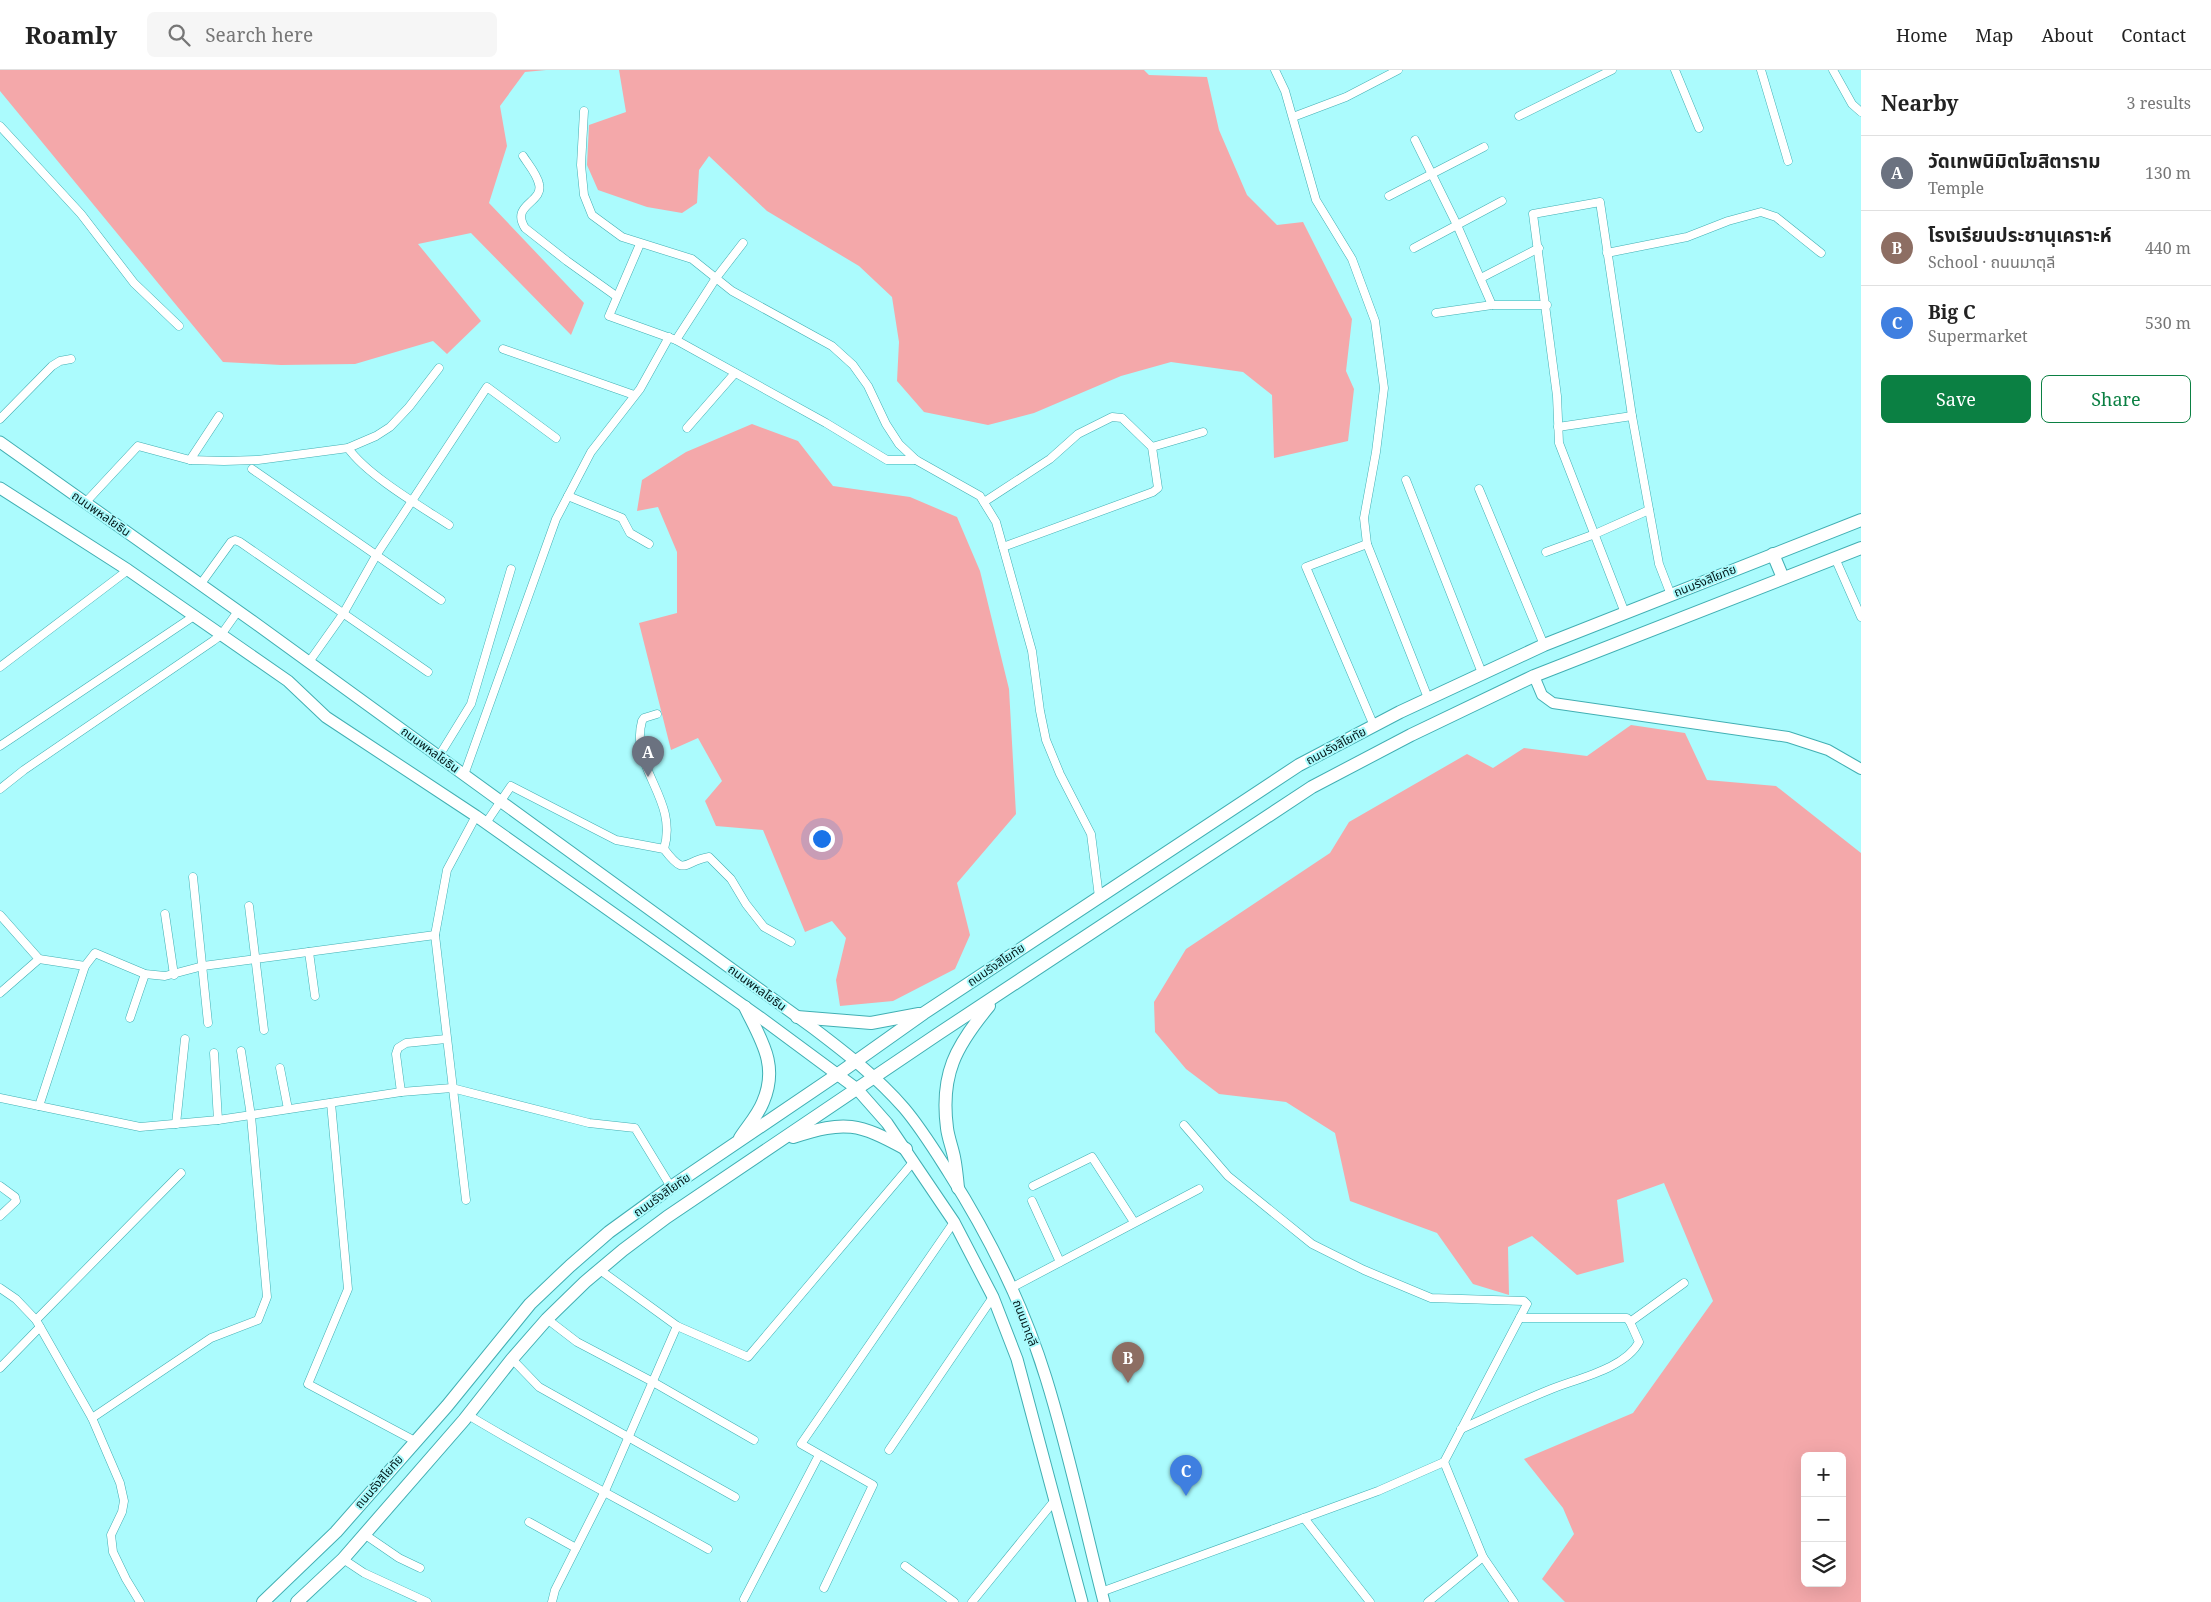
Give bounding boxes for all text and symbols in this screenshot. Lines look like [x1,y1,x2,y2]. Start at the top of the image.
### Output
search box [147,12,497,57]
text: Roamly [25,18,117,51]
icon: search [165,21,193,49]
text: Search here [205,22,313,48]
text: Home [1896,23,1947,47]
text: Map [1975,23,2013,47]
text: About [2041,23,2093,47]
text: Contact [2121,23,2186,47]
text: Nearby [1881,89,1959,117]
text: 3 results [2127,92,2191,114]
text: วัดเทพนิมิตโฆสิตาราม [1928,148,2100,174]
text: A [1891,162,1903,184]
text: 130 m [2145,162,2191,184]
text: Temple [1928,177,1984,199]
text: โรงเรียนประชานุเคราะห์ [1928,222,2112,248]
text: B [1892,237,1902,259]
text: 440 m [2145,237,2191,259]
text: School · ถนนมาตุลี [1928,251,2055,273]
text: Big C [1928,299,1976,325]
text: C [1892,312,1902,334]
text: 530 m [2145,312,2191,334]
text: Supermarket [1928,325,2028,347]
button: Save [1881,375,2031,423]
button: Share [2041,375,2191,423]
street label: ถนนพหลโยธิน [68,487,134,540]
street label: ถนนรังสิโยทัย [1671,560,1739,601]
street label: ถนนพหลโยธิน [398,723,463,777]
street label: ถนนรังสิโยทัย [1303,723,1369,769]
pin: A [632,736,664,777]
your location [809,826,835,852]
street label: ถนนรังสิโยทัย [964,939,1028,990]
street label: ถนนพหลโยธิน [725,961,790,1015]
street label: ถนนรังสิโยทัย [630,1169,694,1220]
street label: ถนนมาตุลี [1009,1297,1042,1349]
pin: B [1112,1342,1144,1383]
street label: ถนนรังสิโยทัย [351,1451,407,1512]
map controls [1801,1452,1846,1587]
button: + [1801,1452,1846,1497]
pin: C [1170,1455,1202,1496]
button: − [1801,1497,1846,1542]
button: layers [1801,1542,1846,1587]

